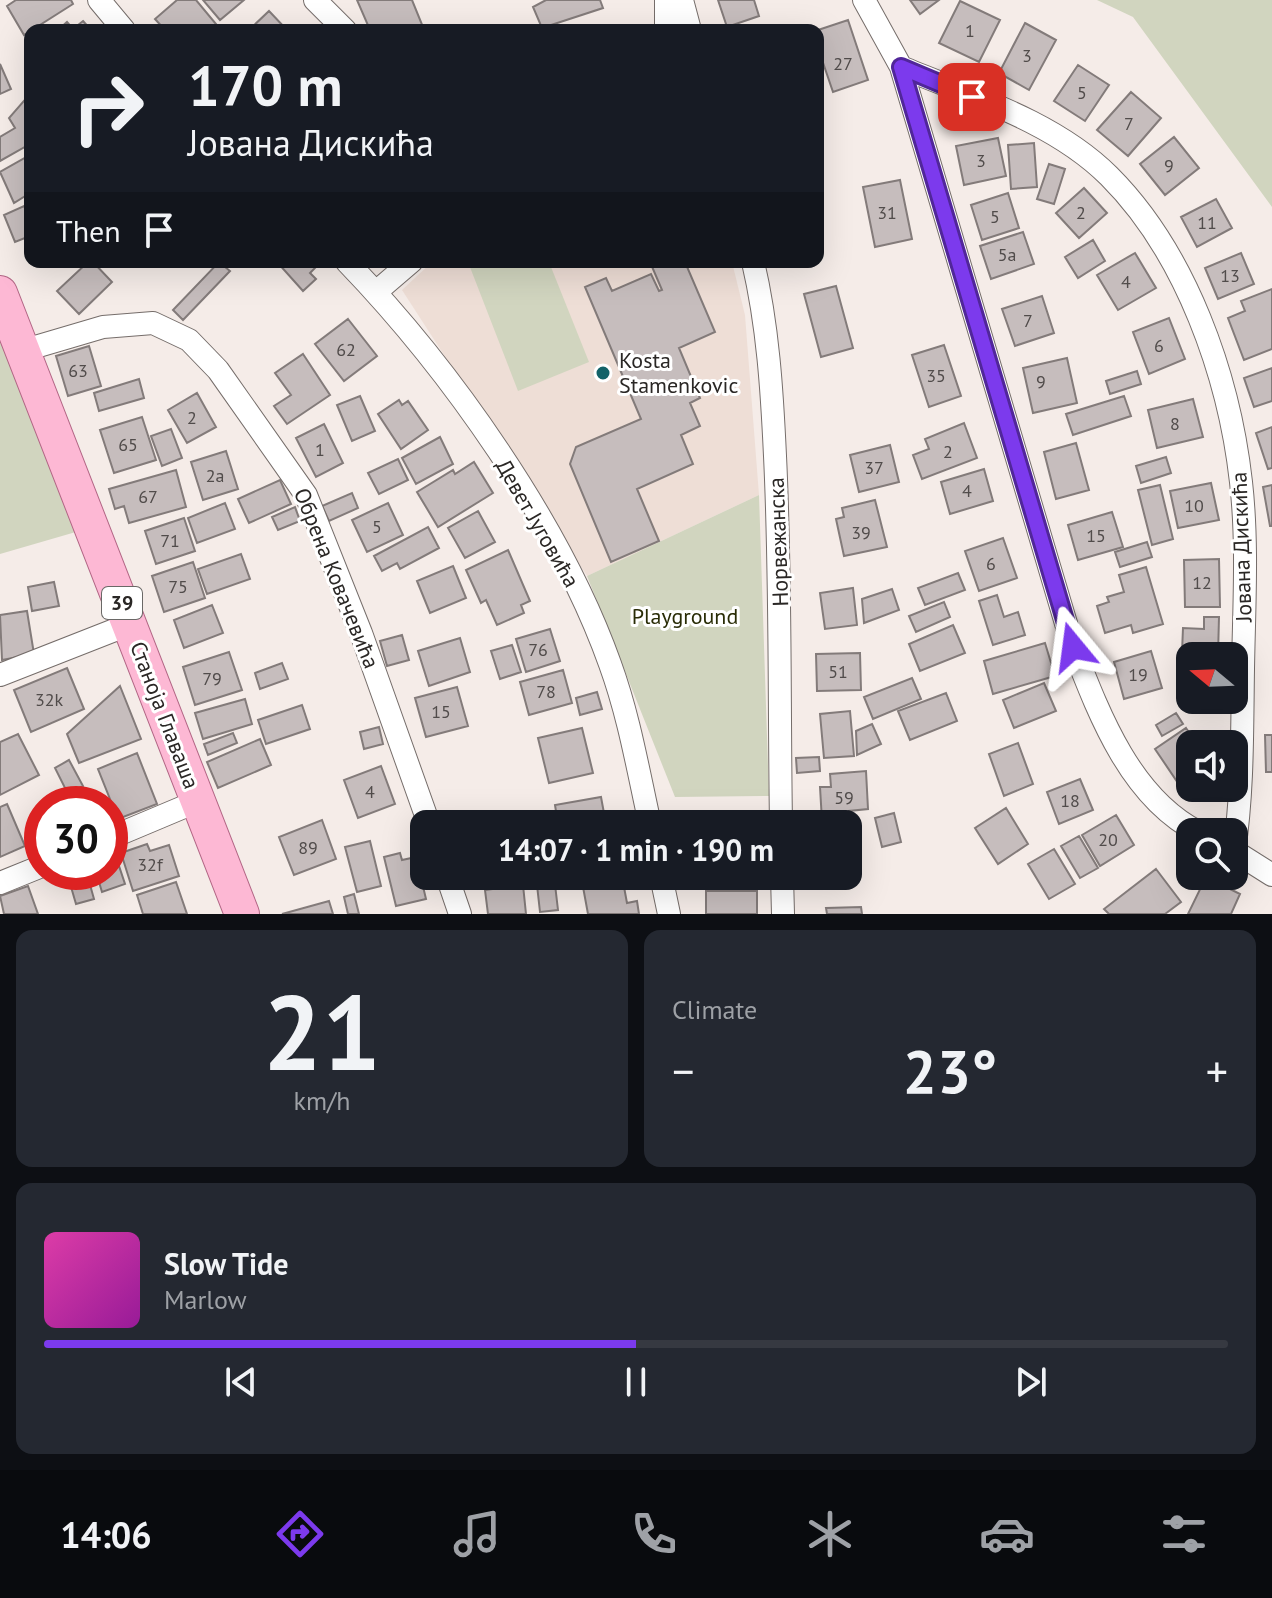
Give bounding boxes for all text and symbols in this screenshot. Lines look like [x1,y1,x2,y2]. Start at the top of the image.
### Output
house number: 1 [965,19,975,42]
house number: 3 [1022,44,1032,67]
text: 170 m [188,49,343,121]
house number: 27 [833,52,853,75]
icon: right [56,56,160,160]
pin [938,63,1006,131]
icon: arrive [950,75,994,119]
house number: 5 [1077,81,1087,104]
house number: 7 [1124,112,1134,135]
text: Јована Дискића [188,119,434,166]
house number: 3 [976,149,986,172]
house number: 9 [1164,154,1174,177]
house number: 31 [877,201,897,224]
house number: 2 [1076,201,1086,224]
house number: 5 [990,205,1000,228]
icon: arrive [137,208,181,252]
text: Then [56,211,121,250]
house number: 11 [1197,211,1217,234]
house number: 5a [998,243,1016,266]
house number: 13 [1220,264,1240,287]
house number: 4 [1121,270,1131,293]
house number: 7 [1023,309,1033,332]
house number: 6 [1154,334,1164,357]
house number: 62 [336,338,356,361]
place label: Kosta Stamenkovic [619,346,738,399]
house number: 63 [68,359,88,382]
marker: Kosta Stamenkovic [594,364,612,382]
house number: 35 [926,364,946,387]
house number: 9 [1036,370,1046,393]
house number: 2 [187,406,197,429]
house number: 8 [1170,412,1180,435]
house number: 65 [118,433,138,456]
house number: 1 [315,438,325,461]
house number: 2 [943,440,953,463]
street label: Девет Југовића [490,454,586,592]
house number: 37 [864,456,884,479]
house number: 2a [206,464,224,487]
street label: Јована Дискића [1224,471,1258,624]
street label: Норвежанска [762,477,794,607]
house number: 4 [962,479,972,502]
street label: Обрена Ковачевића [288,484,386,672]
house number: 67 [138,485,158,508]
house number: 10 [1184,494,1204,517]
house number: 5 [372,515,382,538]
house number: 39 [851,521,871,544]
house number: 15 [1086,524,1106,547]
house number: 71 [160,529,180,552]
house number: 6 [986,552,996,575]
house number: 12 [1192,571,1212,594]
house number: 75 [168,575,188,598]
road number: 39 [102,587,142,619]
park label: Playground [632,602,738,630]
position arrow [1031,605,1115,689]
street label: Станоја Главаша [124,637,206,793]
house number: 76 [528,638,548,661]
north arrow [1176,642,1248,714]
map controls [1176,642,1248,890]
house number: 51 [828,660,848,683]
house number: 19 [1128,663,1148,686]
house number: 79 [202,667,222,690]
house number: 78 [536,680,556,703]
house number: 32k [35,688,63,711]
house number: 15 [431,700,451,723]
button: sound [1176,730,1248,802]
house number: 4 [365,780,375,803]
speed limit sign: 30 [24,786,128,890]
house number: 59 [834,786,854,809]
house number: 18 [1060,789,1080,812]
button: search [1176,818,1248,890]
house number: 20 [1098,828,1118,851]
text: 14:07 · 1 min · 190 m [498,830,774,869]
house number: 89 [298,836,318,859]
house number: 32f [137,853,164,876]
text: 21 [263,964,381,1099]
text: Climate [672,993,757,1026]
text: 23° [903,1032,997,1110]
text: − [672,1042,694,1099]
text: + [1206,1042,1228,1099]
text: km/h [294,1084,351,1117]
text: Slow Tide [164,1244,289,1283]
text: Marlow [164,1283,247,1316]
icon: previous [219,1360,263,1404]
icon: pause [614,1360,658,1404]
icon: next [1009,1360,1053,1404]
icon: directions [272,1506,328,1562]
icon: music [449,1506,505,1562]
icon: phone [626,1506,682,1562]
icon: climate [802,1506,858,1562]
icon: car [979,1506,1035,1562]
icon: filters [1156,1506,1212,1562]
text: 14:06 [60,1511,152,1558]

